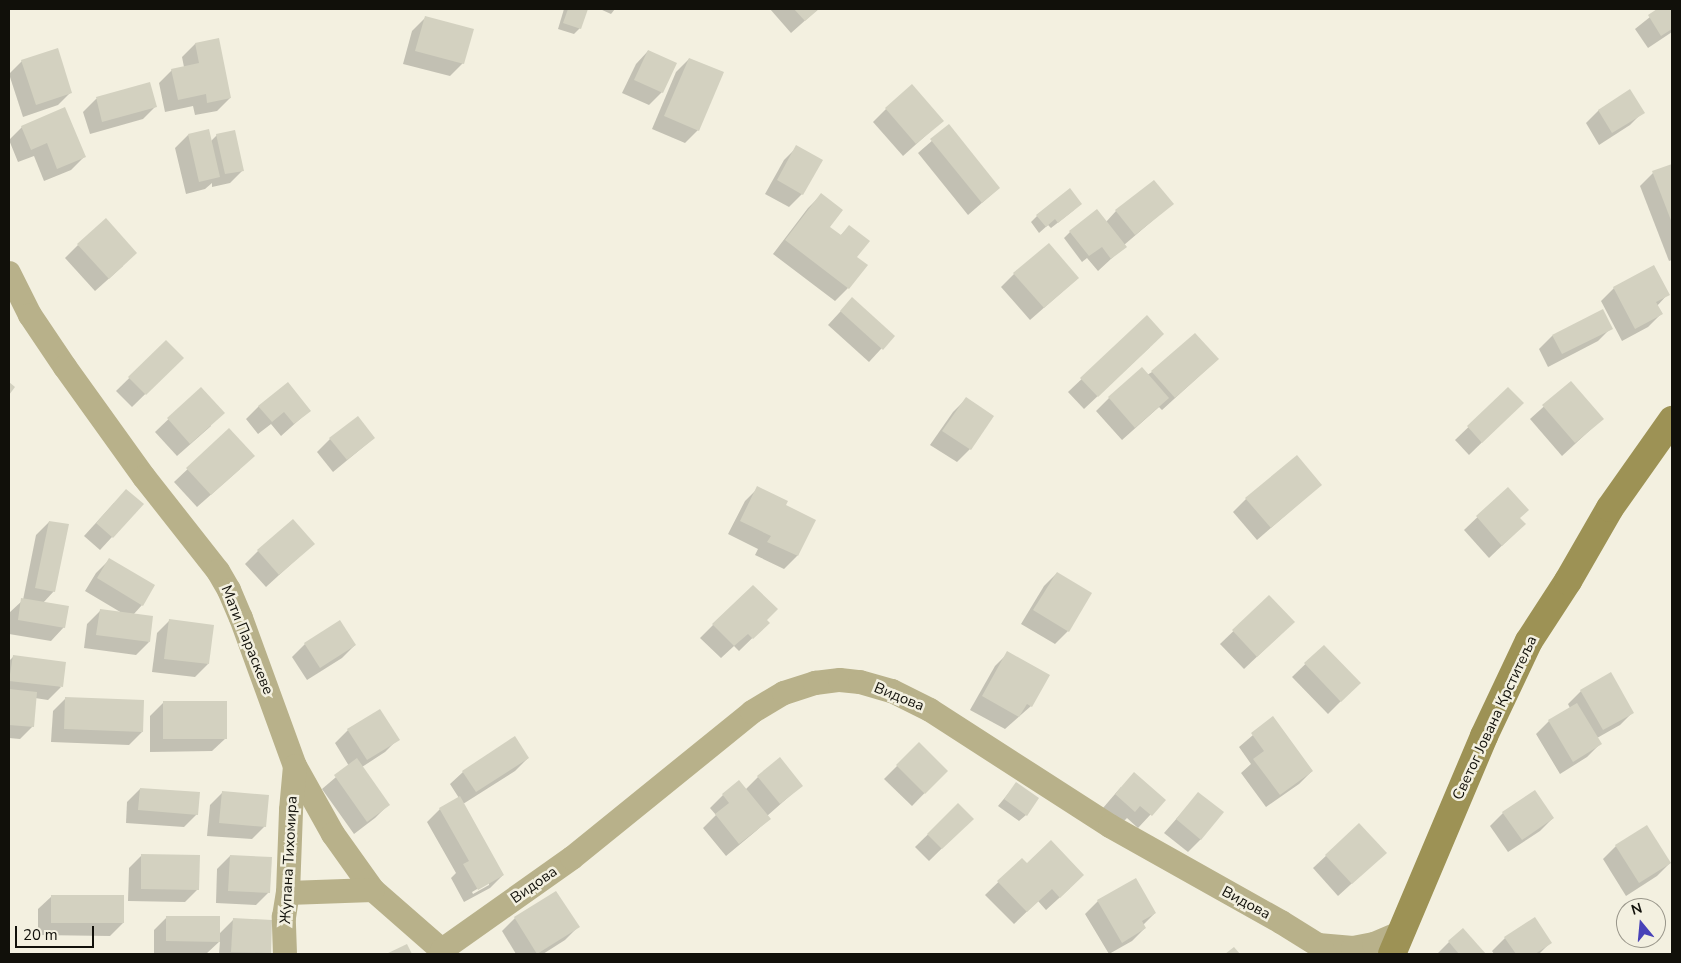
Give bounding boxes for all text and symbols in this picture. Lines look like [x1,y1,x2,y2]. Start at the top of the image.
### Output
street label: Мати Параскеве [217,583,277,697]
street label: Светог Јована Крститеља [1449,633,1541,803]
street label: Видова [871,679,927,715]
street label: Жупана Тихомира [277,795,301,925]
street label: Видова [507,863,561,907]
street label: Видова [1219,883,1273,923]
north arrow [1616,898,1666,948]
text: N [1629,899,1645,920]
scale bar [18,916,96,948]
text: 20 m [23,925,58,945]

